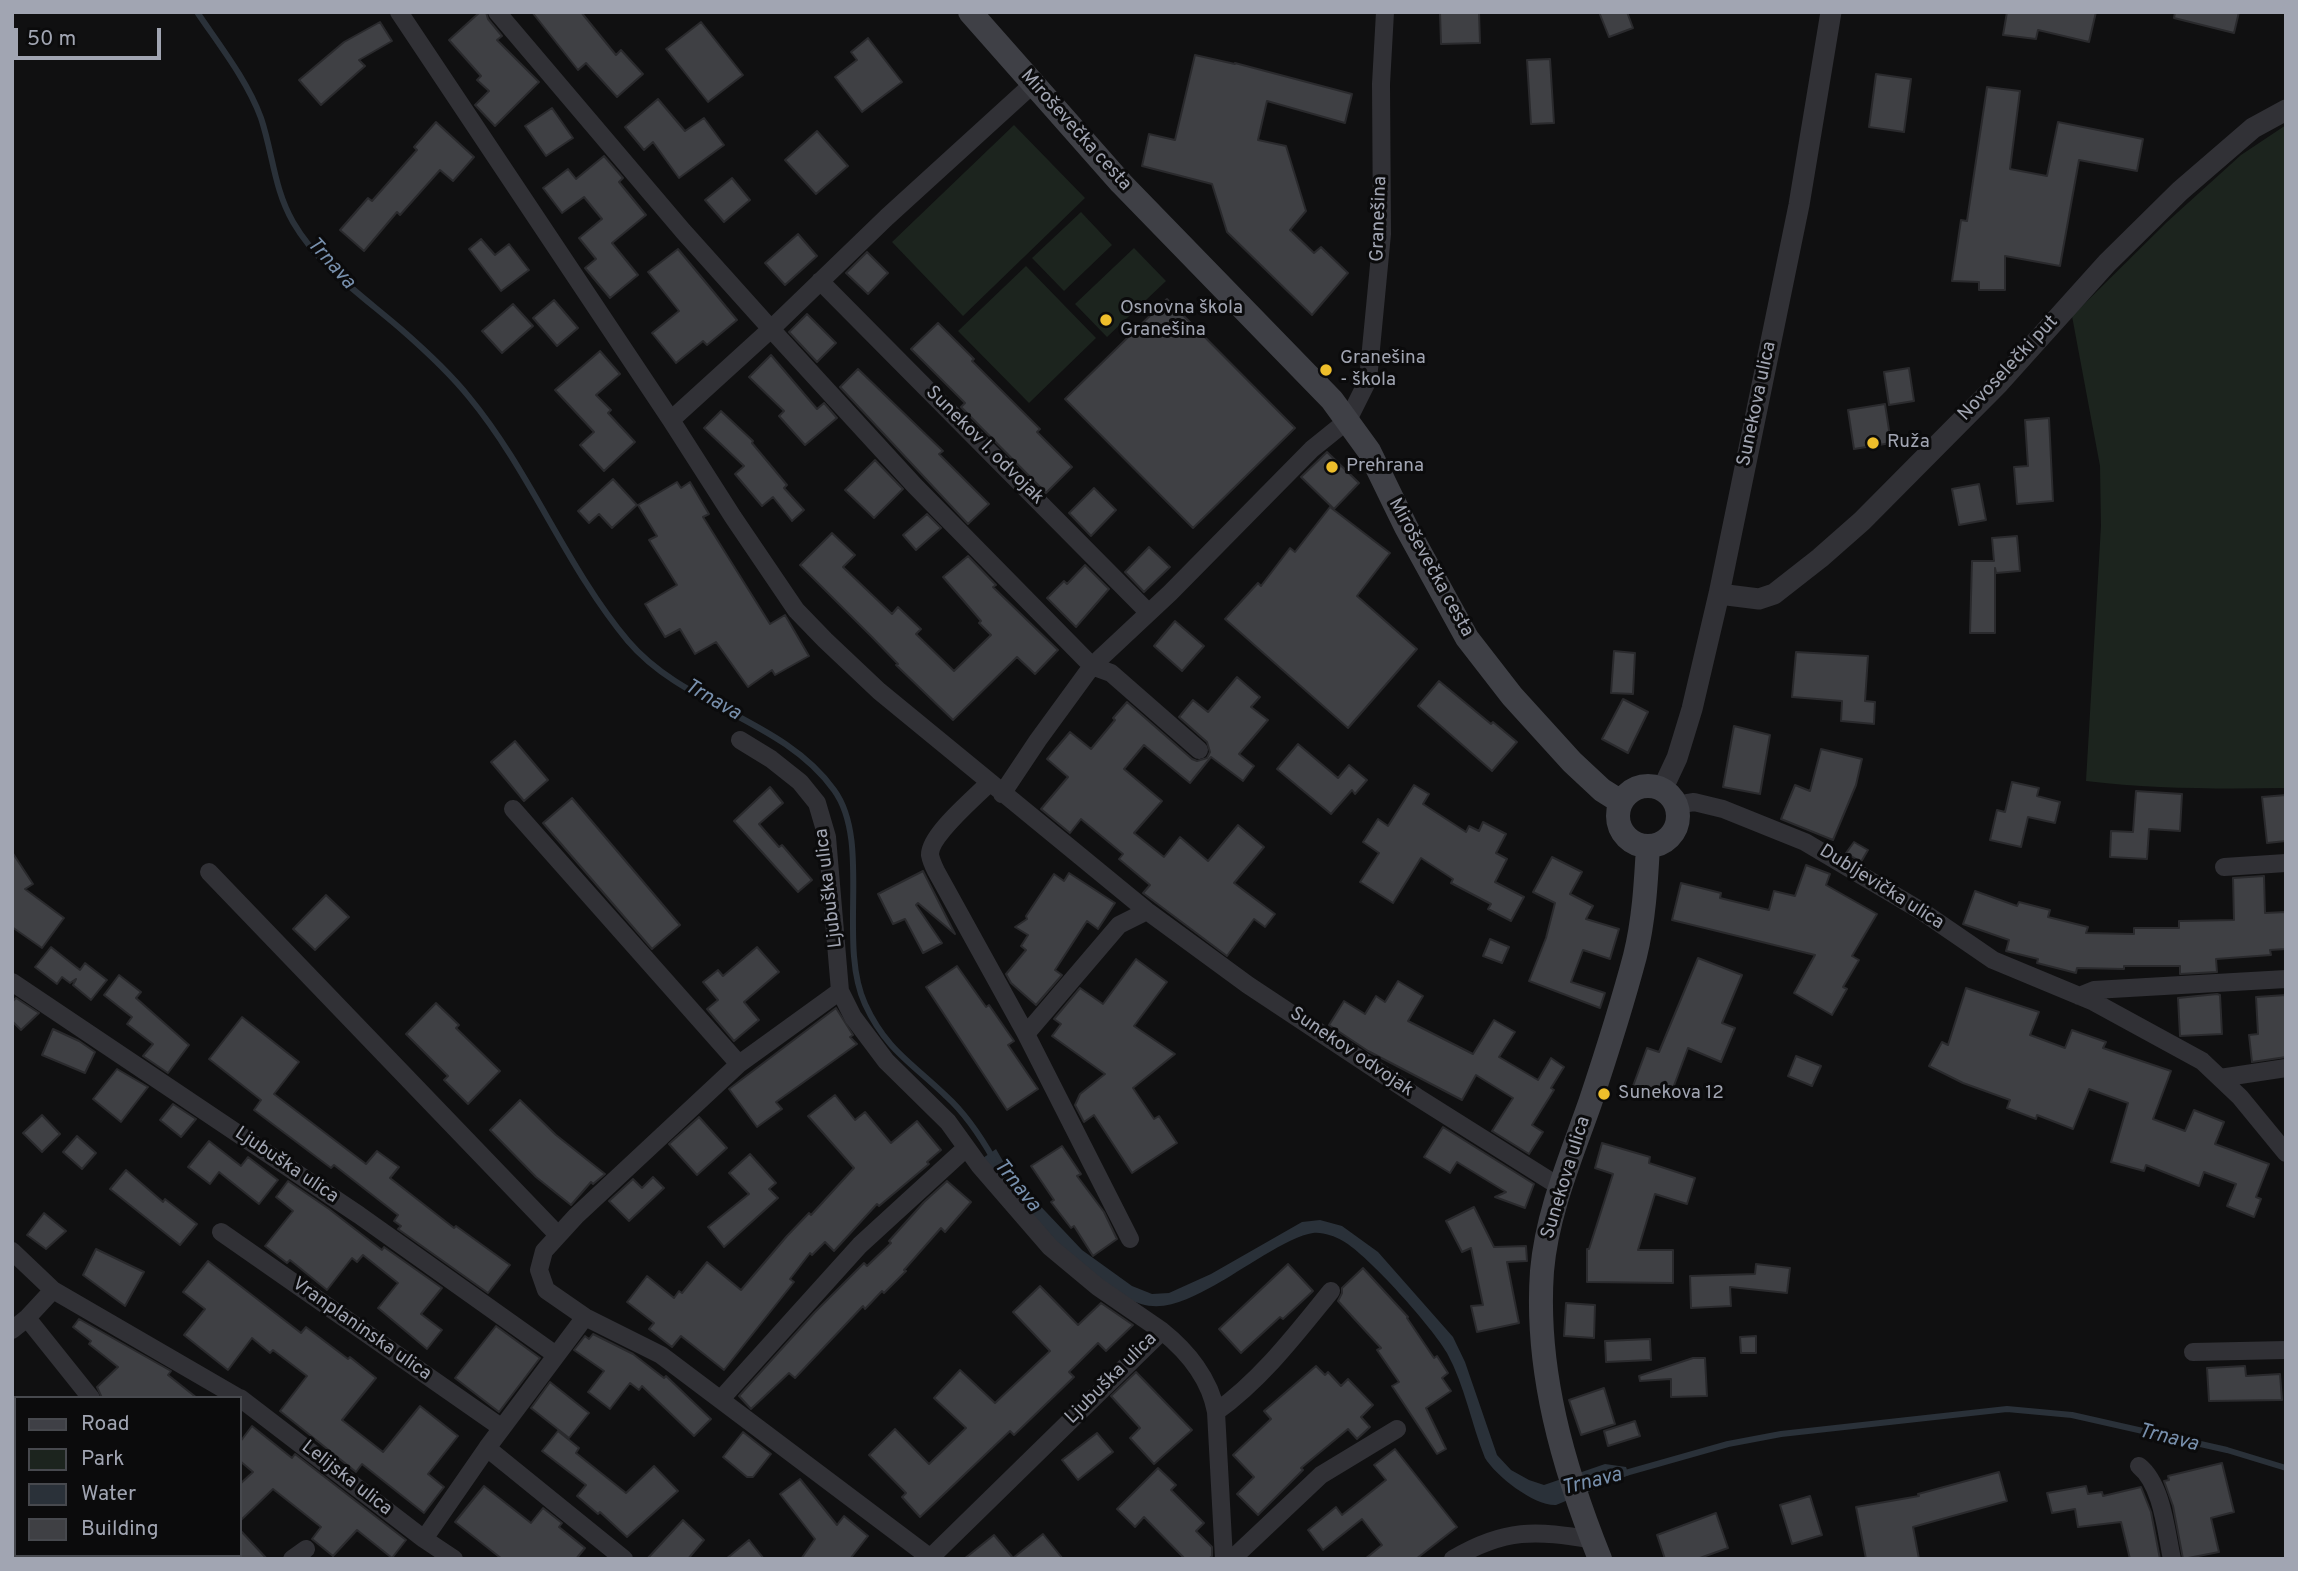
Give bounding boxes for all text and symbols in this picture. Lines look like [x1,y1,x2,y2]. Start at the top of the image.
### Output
scale bar [18,14,164,58]
text: 50 m [27,26,76,53]
street label: Miroševečka cesta [1015,66,1135,196]
street label: Granešina [1367,176,1393,262]
water label: Trnava [300,233,360,295]
place label: Osnovna škola Granešina [1120,298,1243,342]
street label: Novoselečki put [1954,311,2064,427]
marker: Osnovna škola Granešina [1098,312,1114,328]
street label: Sunekova ulica [1734,339,1782,469]
place label: Granešina - škola [1340,348,1426,392]
marker: Granešina - škola [1318,362,1334,378]
street label: Sunekov I. odvojak [920,382,1048,510]
place label: Ruža [1887,432,1930,454]
marker: Ruža [1865,435,1881,451]
place label: Prehrana [1346,456,1424,478]
marker: Prehrana [1324,459,1340,475]
street label: Miroševečka cesta [1382,495,1478,641]
water label: Trnava [679,675,745,727]
street label: Ljubuška ulica [811,827,849,949]
street label: Dubljevička ulica [1815,841,1947,935]
street label: Sunekov odvojak [1285,1003,1417,1103]
place label: Sunekova 12 [1618,1083,1724,1105]
marker: Sunekova 12 [1596,1086,1612,1102]
street label: Sunekova ulica [1538,1114,1596,1242]
street label: Ljubuška ulica [230,1123,342,1209]
water label: Trnava [987,1154,1045,1218]
street label: Vranplaninska ulica [287,1273,435,1387]
street label: Ljubuška ulica [1061,1328,1163,1430]
legend [14,1396,242,1557]
text: Road [81,1411,130,1438]
water label: Trnava [2135,1419,2201,1459]
street label: Lelijska ulica [296,1437,396,1521]
text: Park [81,1446,124,1473]
water label: Trnava [1559,1463,1625,1503]
text: Water [81,1481,136,1508]
text: Building [81,1516,159,1543]

